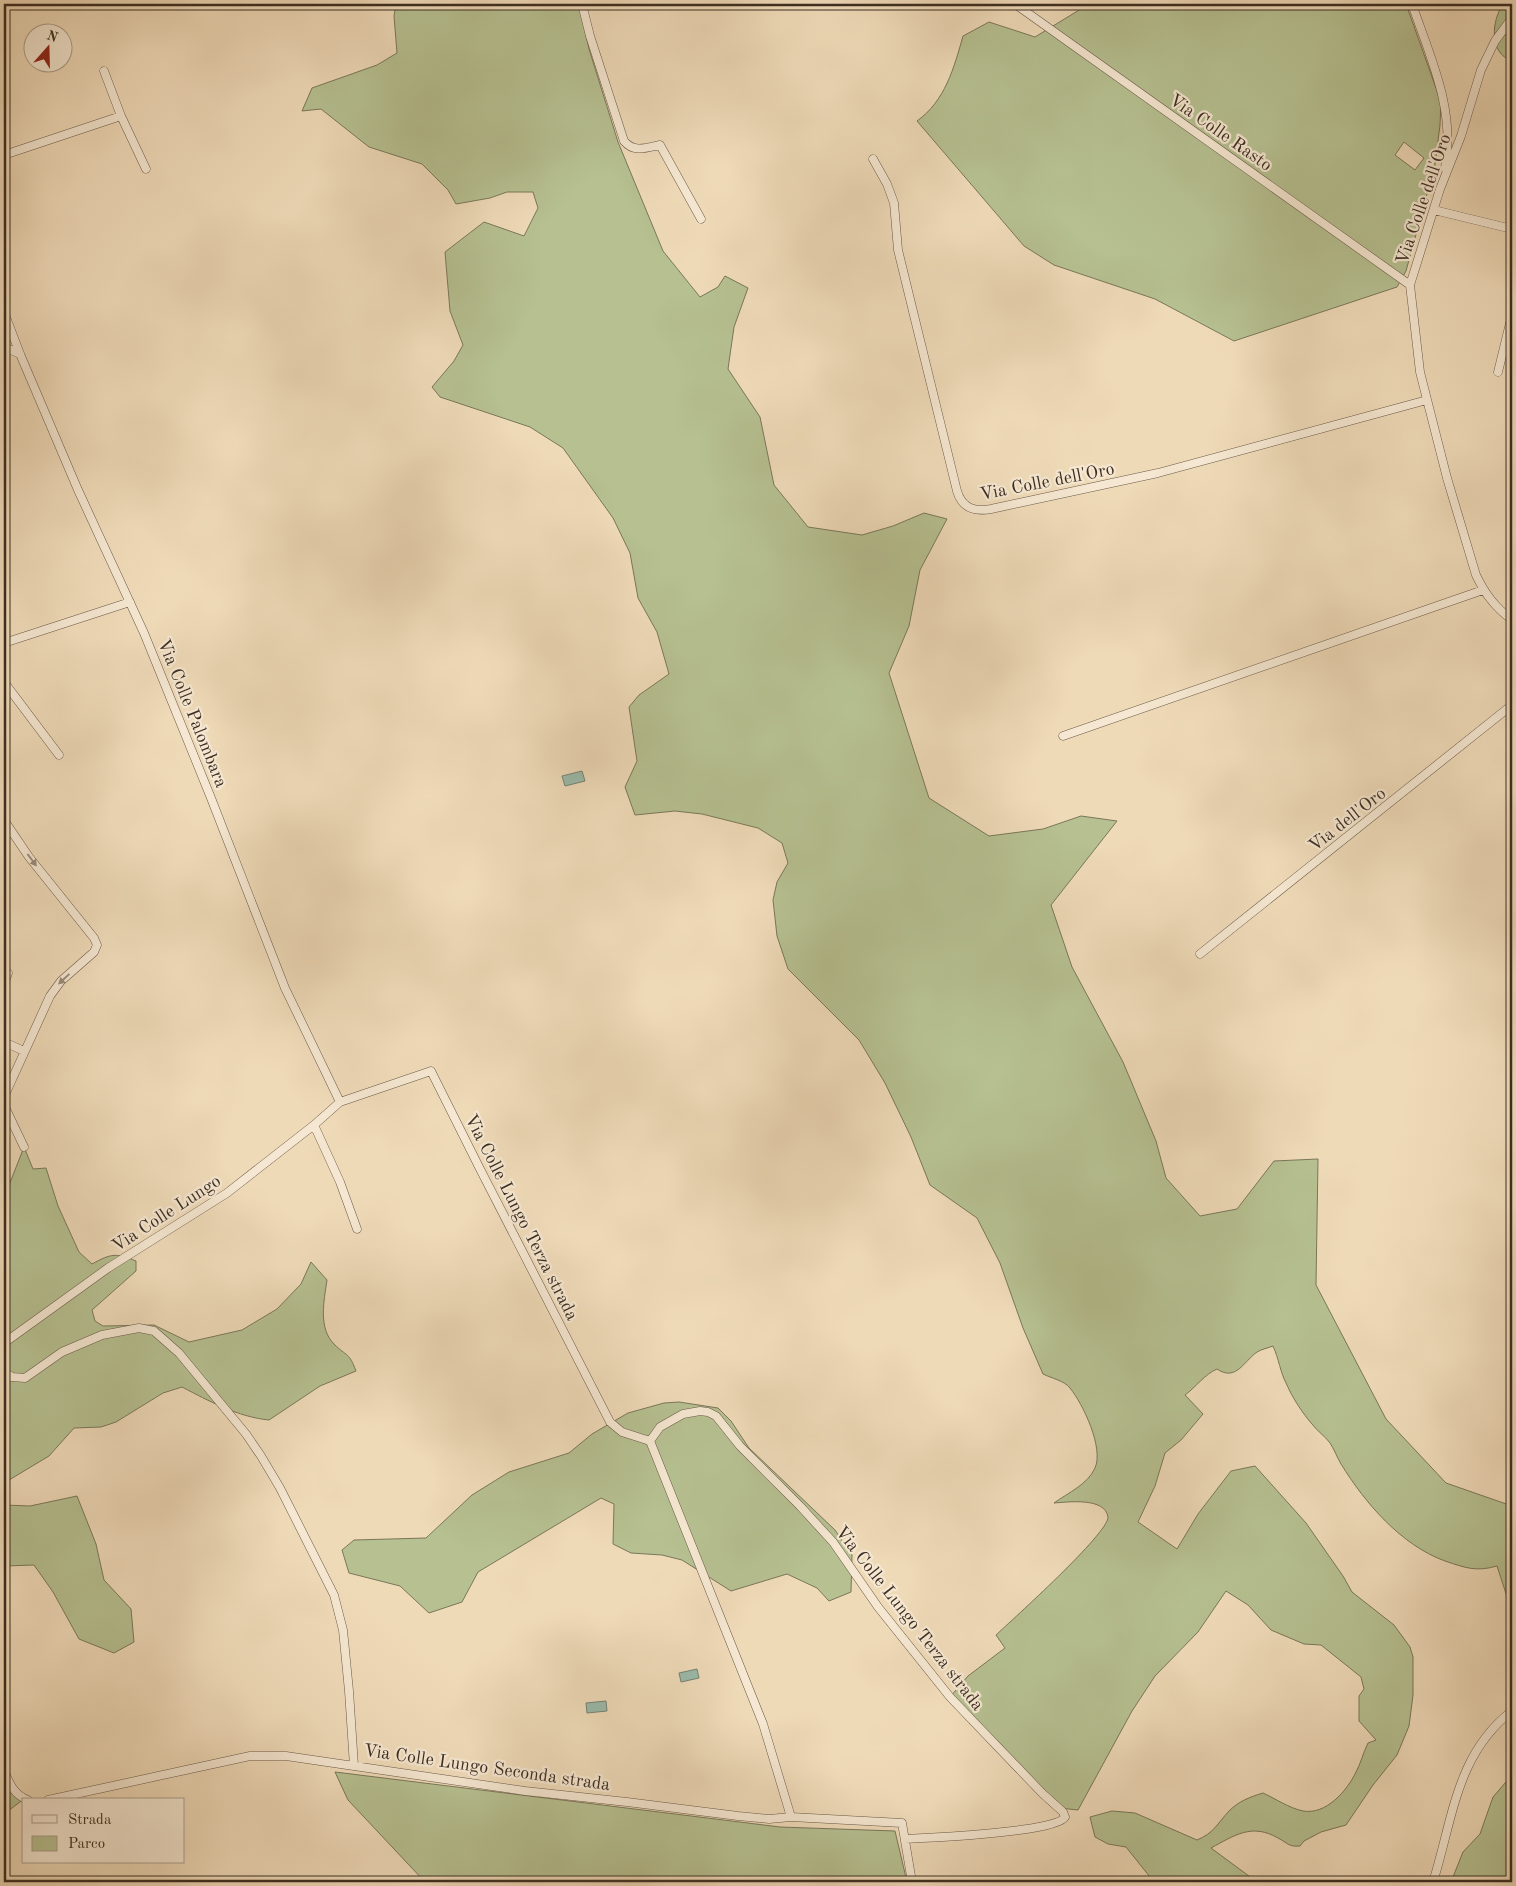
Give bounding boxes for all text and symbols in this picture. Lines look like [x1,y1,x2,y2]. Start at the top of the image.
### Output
north arrow [22,22,72,72]
text: N [45,28,60,45]
street label: Via Colle Rasto [1166,91,1275,175]
street label: Via Colle dell'Oro [1393,132,1455,267]
street label: Via Colle dell'Oro [978,460,1116,504]
street label: Via Colle Palombara [154,636,230,790]
street label: Via dell'Oro [1306,784,1390,855]
one-way arrow [27,853,37,867]
one-way arrow [58,973,70,985]
street label: Via Colle Lungo Terza strada [461,1111,581,1324]
street label: Via Colle Lungo [109,1172,224,1256]
street label: Via Colle Lungo Terza strada [832,1523,987,1714]
street label: Via Colle Lungo Seconda strada [362,1742,611,1794]
legend [22,1798,185,1864]
text: Strada [68,1813,112,1828]
text: Parco [68,1837,105,1852]

